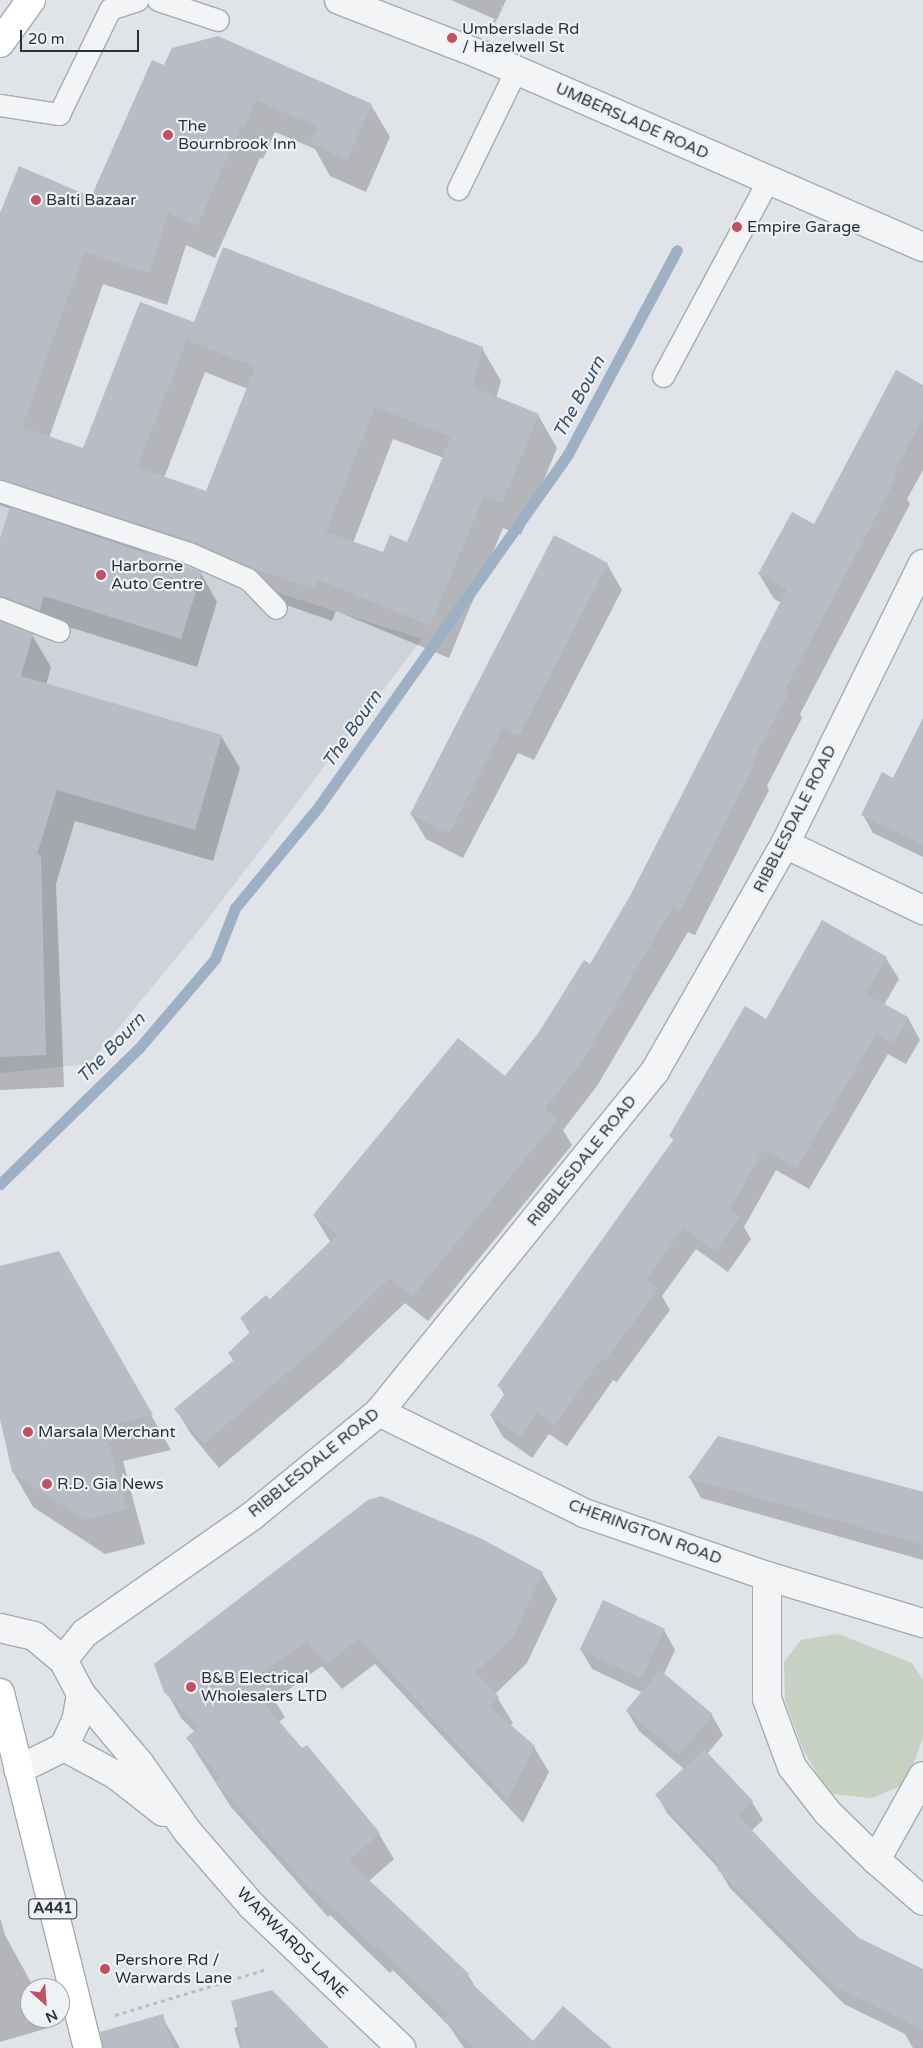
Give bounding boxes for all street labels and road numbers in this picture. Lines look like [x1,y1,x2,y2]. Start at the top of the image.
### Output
street label: UMBERSLADE ROAD [553,79,711,163]
street label: RIBBLESDALE ROAD [749,742,841,896]
street label: RIBBLESDALE ROAD [523,1092,641,1230]
street label: RIBBLESDALE ROAD [245,1404,383,1522]
street label: CHERINGTON ROAD [566,1495,724,1569]
street label: WARWARDS LANE [233,1884,351,2002]
road number: A441 [28,1896,78,1922]

